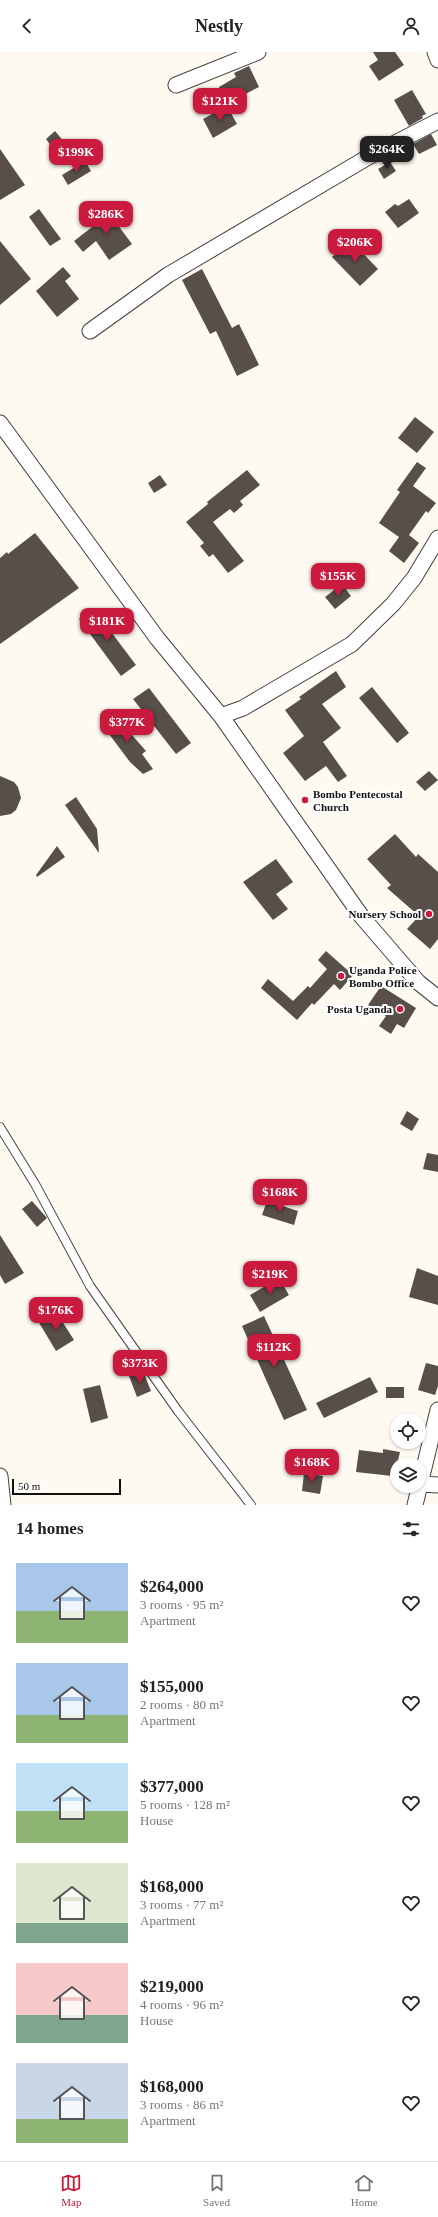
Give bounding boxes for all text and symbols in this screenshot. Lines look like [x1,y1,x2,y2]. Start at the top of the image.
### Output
icon: back [16,15,38,37]
icon: person [400,15,422,37]
text: Nestly [195,16,243,36]
pin: $121K [192,88,248,122]
text: $121K [202,93,238,108]
pin: $264K [359,136,415,170]
pin: $199K [48,139,104,173]
text: $264K [369,141,405,156]
text: $199K [58,144,94,159]
pin: $286K [78,201,134,235]
text: $286K [88,206,124,221]
pin: $206K [327,229,383,263]
text: $206K [337,234,373,249]
pin: $155K [310,563,366,597]
text: $155K [320,568,356,583]
pin: $181K [79,608,135,642]
text: $181K [89,613,125,628]
pin: $377K [99,709,155,743]
text: $377K [109,714,145,729]
place label: Bombo Pentecostal Church [313,788,403,813]
marker: Bombo Pentecostal Church [300,795,310,805]
place label: Nursery School [349,908,421,920]
marker: Nursery School [424,909,434,919]
place label: Uganda Police Bombo Office [349,964,417,989]
marker: Uganda Police Bombo Office [336,971,346,981]
place label: Posta Uganda [327,1003,392,1015]
marker: Posta Uganda [395,1004,405,1014]
pin: $168K [252,1179,308,1213]
text: $168K [262,1184,298,1199]
pin: $219K [242,1261,298,1295]
text: $219K [252,1266,288,1281]
pin: $176K [28,1297,84,1331]
text: $176K [38,1302,74,1317]
pin: $112K [246,1334,302,1368]
text: $112K [256,1339,292,1354]
pin: $373K [112,1350,168,1384]
text: $373K [122,1355,158,1370]
map controls [390,1413,426,1493]
button: locate [390,1413,426,1449]
pin: $168K [284,1449,340,1483]
text: $168K [294,1454,330,1469]
button: layers [390,1457,426,1493]
scale bar [12,1477,121,1496]
text: 50 m [18,1480,40,1492]
icon: filters [400,1518,422,1540]
text: 14 homes [16,1519,84,1538]
text: $264,000 [140,1577,204,1596]
icon: home [48,1579,96,1627]
icon: heart [400,1592,422,1614]
text: 3 rooms · 95 m² [140,1597,223,1612]
text: Apartment [140,1613,196,1628]
text: $155,000 [140,1677,204,1696]
icon: home [48,1679,96,1727]
icon: heart [400,1692,422,1714]
text: 2 rooms · 80 m² [140,1697,223,1712]
text: Apartment [140,1713,196,1728]
text: $377,000 [140,1777,204,1796]
icon: home [48,1779,96,1827]
icon: heart [400,1792,422,1814]
text: 5 rooms · 128 m² [140,1797,230,1812]
text: House [140,1813,173,1828]
text: $168,000 [140,1877,204,1896]
icon: home [48,1879,96,1927]
icon: heart [400,1892,422,1914]
text: 3 rooms · 77 m² [140,1897,223,1912]
text: Apartment [140,1913,196,1928]
text: $219,000 [140,1977,204,1996]
icon: home [48,1979,96,2027]
icon: heart [400,1992,422,2014]
text: 4 rooms · 96 m² [140,1997,223,2012]
text: House [140,2013,173,2028]
text: $168,000 [140,2077,204,2096]
icon: home [48,2079,96,2127]
icon: heart [400,2092,422,2114]
text: 3 rooms · 86 m² [140,2097,223,2112]
text: Apartment [140,2113,196,2128]
tab: Map [60,2172,82,2208]
tab: Saved [203,2172,230,2208]
tab: Home [351,2172,378,2208]

